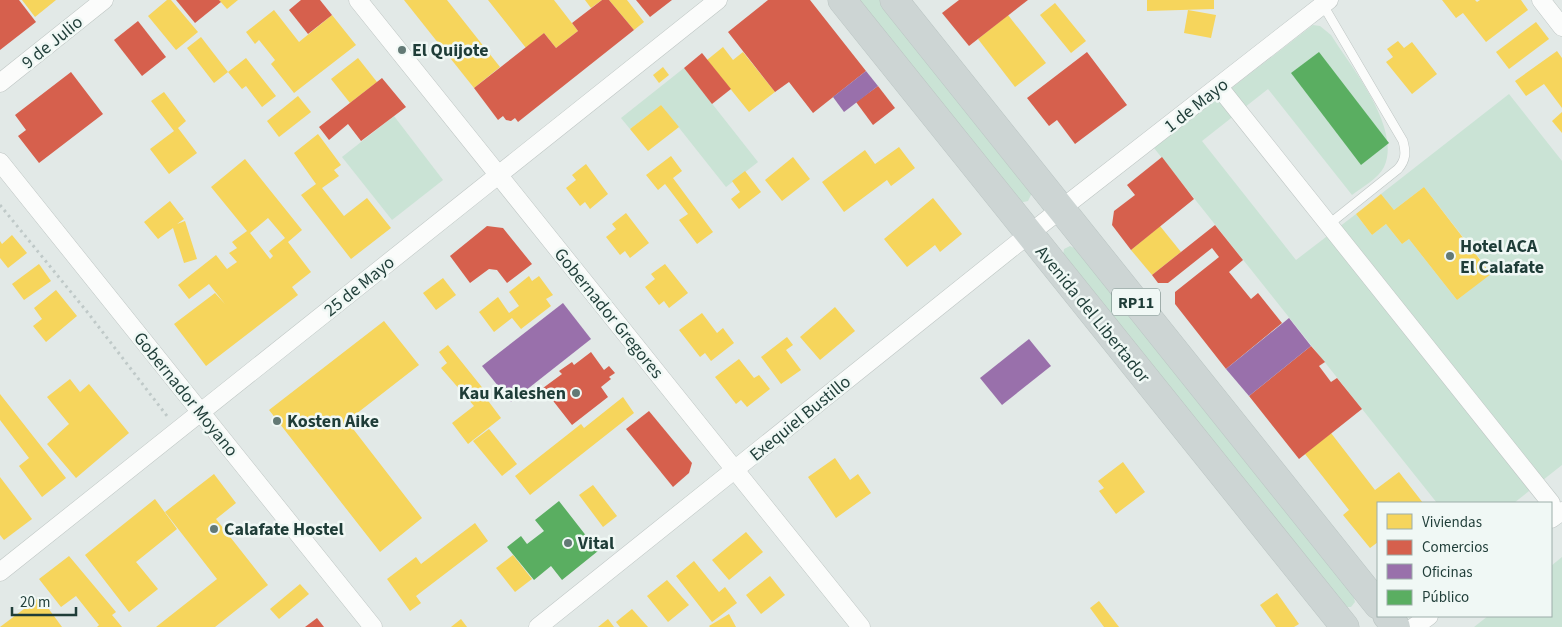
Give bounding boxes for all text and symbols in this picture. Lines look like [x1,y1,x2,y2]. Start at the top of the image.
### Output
street label: 9 de Julio [16,10,88,75]
place label: El Quijote [412,38,489,63]
marker: El Quijote [396,44,408,56]
street label: 1 de Mayo [1159,72,1234,138]
place label: Hotel ACA El Calafate [1460,234,1544,280]
street label: Avenida del Libertador [1029,240,1156,389]
street label: Gobernador Gregores [548,243,669,384]
street label: 25 de Mayo [319,250,400,323]
marker: Hotel ACA El Calafate [1444,250,1456,262]
road number: RP11 [1112,288,1160,316]
street label: Gobernador Moyano [127,327,244,462]
street label: Exequiel Bustillo [744,370,856,467]
place label: Kau Kaleshen [459,381,566,406]
marker: Kau Kaleshen [570,387,582,399]
place label: Kosten Aike [287,409,379,434]
marker: Kosten Aike [271,415,283,427]
legend [1377,502,1552,617]
text: Viviendas [1422,512,1482,533]
place label: Calafate Hostel [224,517,344,542]
marker: Calafate Hostel [208,523,220,535]
place label: Vital [577,531,614,556]
marker: Vital [562,537,574,549]
text: Comercios [1422,537,1489,558]
text: Oficinas [1422,562,1473,583]
scale bar [12,584,76,616]
text: Público [1422,587,1469,608]
text: 20 m [20,592,50,613]

